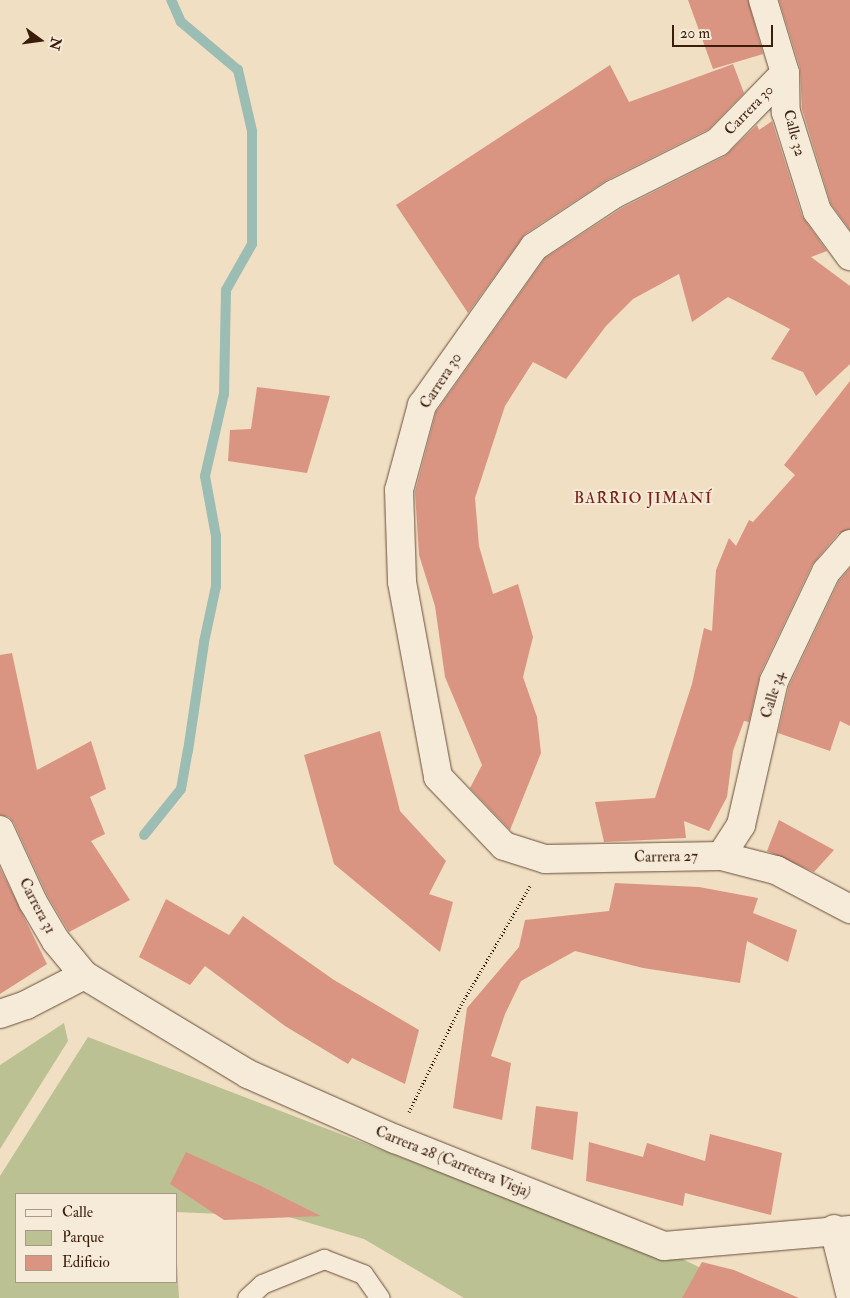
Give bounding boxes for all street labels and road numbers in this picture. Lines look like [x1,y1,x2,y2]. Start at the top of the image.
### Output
street label: Carrera 30 [721,81,777,139]
street label: Calle 32 [779,108,809,158]
street label: Carrera 30 [416,350,466,412]
street label: Calle 34 [757,669,789,721]
street label: Carrera 27 [634,847,698,867]
street label: Carrera 31 [15,875,59,937]
street label: Carrera 28 (Carretera Vieja) [373,1123,533,1201]

